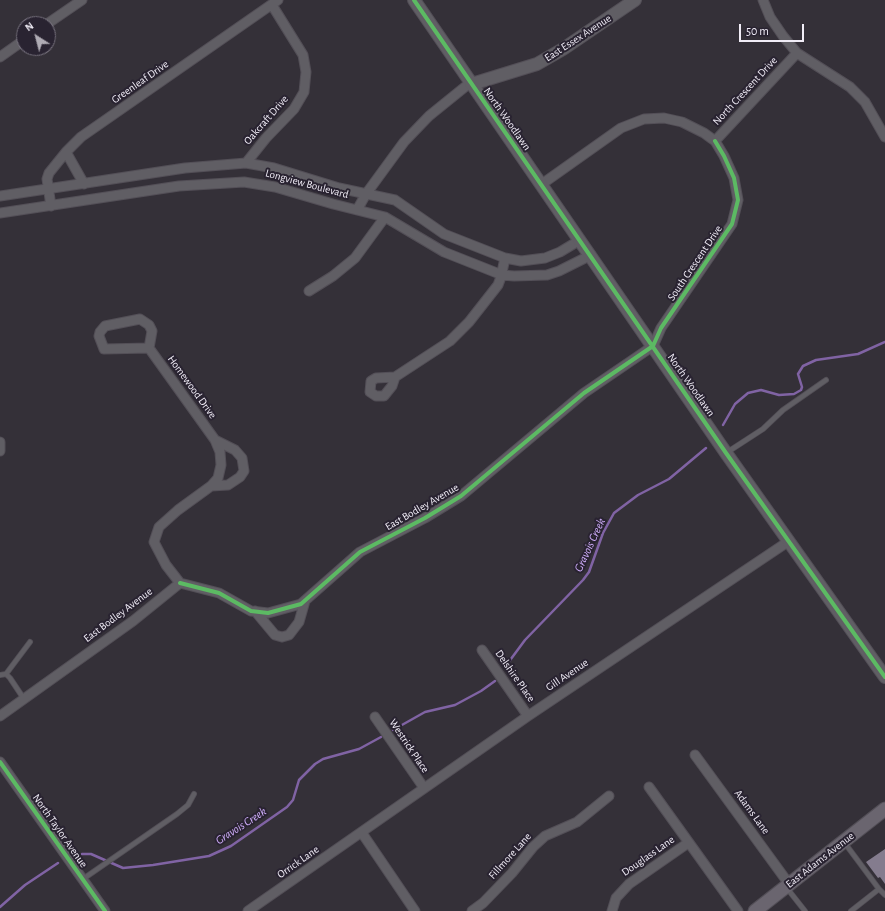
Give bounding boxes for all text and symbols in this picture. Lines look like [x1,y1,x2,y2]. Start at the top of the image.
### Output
street label: East Essex Avenue [542,12,614,64]
north arrow [16,16,56,56]
scale bar [741,16,806,42]
text: N [23,20,36,33]
text: 50 m [746,25,769,37]
street label: North Crescent Drive [710,54,780,128]
street label: Greenleaf Drive [109,58,171,106]
street label: North Woodlawn [480,85,534,153]
street label: Oakcraft Drive [241,93,291,147]
street label: Longview Boulevard [264,167,350,201]
street label: South Crescent Drive [665,223,725,303]
street label: North Woodlawn [664,351,718,419]
street label: Homewood Drive [165,353,219,421]
street label: East Bodley Avenue [383,481,461,533]
water label: Gravois Creek [571,516,609,574]
street label: East Bodley Avenue [81,585,155,645]
street label: Delshire Place [492,647,538,705]
street label: Gill Avenue [543,656,591,694]
street label: Westrick Place [386,717,432,775]
street label: Adams Lane [731,787,773,837]
street label: North Taylor Avenue [30,792,90,870]
water label: Gravois Creek [213,804,269,848]
street label: East Adams Avenue [783,829,857,891]
street label: Fillmore Lane [486,830,534,882]
street label: Douglass Lane [619,833,677,879]
street label: Orrick Lane [275,843,321,881]

